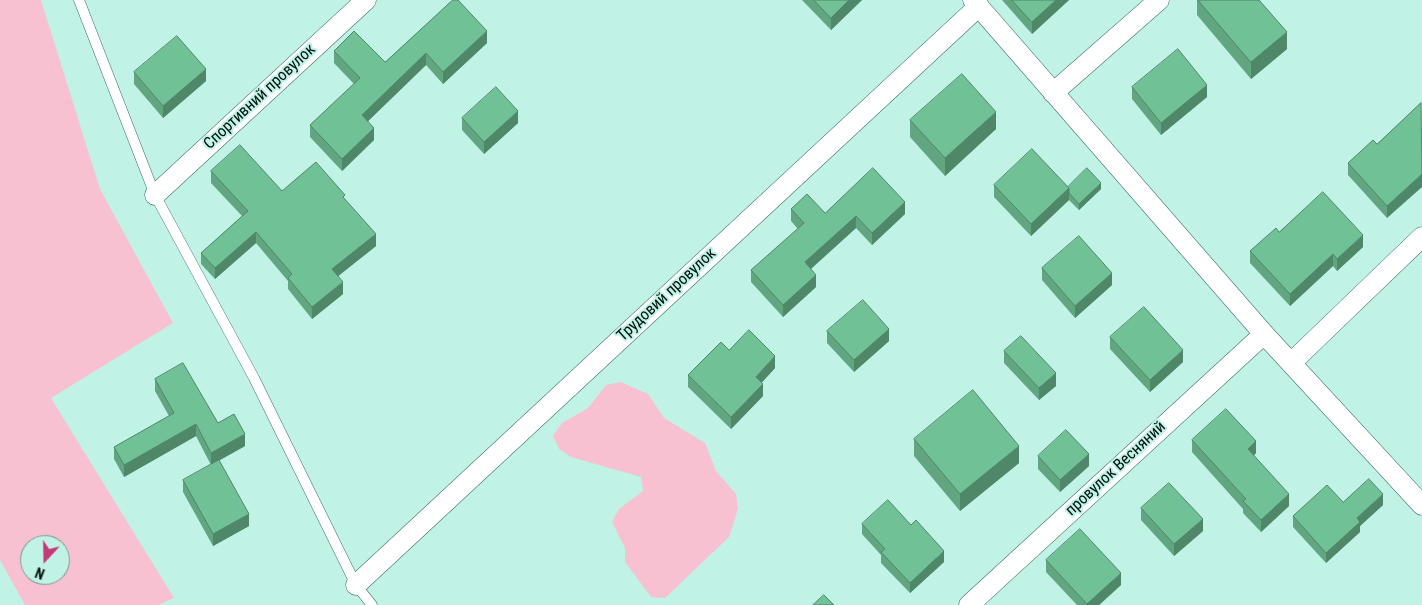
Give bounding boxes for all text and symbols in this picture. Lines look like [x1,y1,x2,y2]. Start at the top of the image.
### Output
street label: Спортивний провулок [200,40,320,154]
street label: Трудовий провулок [613,244,721,346]
street label: провулок Весняний [1062,418,1170,520]
north arrow [20,535,70,585]
text: N [33,564,47,582]

